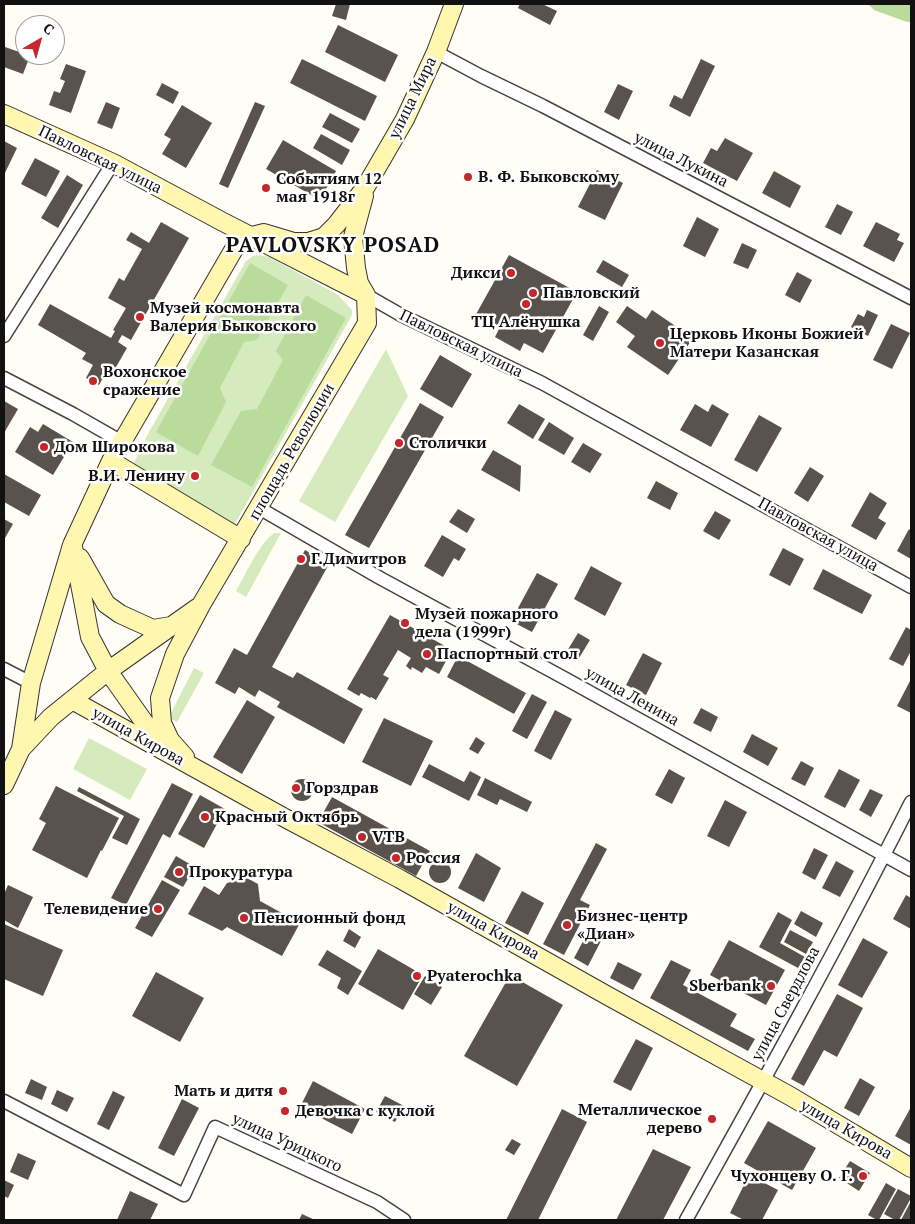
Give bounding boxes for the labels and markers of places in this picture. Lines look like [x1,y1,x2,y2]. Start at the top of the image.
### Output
place label: В. Ф. Быковскому [478,167,619,187]
place label: Событиям 12 мая 1918г [276,169,382,207]
marker: В. Ф. Быковскому [462,171,474,183]
marker: Событиям 12 мая 1918г [260,182,272,194]
place label: Дикси [451,263,501,283]
marker: Дикси [505,267,517,279]
place label: Павловский [543,283,640,303]
marker: Павловский [527,287,539,299]
place label: Музей космонавта Валерия Быковского [150,298,316,336]
marker: ТЦ Алёнушка [520,298,532,310]
marker: Музей космонавта Валерия Быковского [134,311,146,323]
place label: ТЦ Алёнушка [471,312,581,332]
place label: Церковь Иконы Божией Матери Казанская [670,324,864,362]
marker: Церковь Иконы Божией Матери Казанская [654,337,666,349]
place label: Вохонское сражение [103,362,187,400]
marker: Вохонское сражение [87,375,99,387]
place label: Столички [409,433,487,453]
place label: Дом Широкова [54,437,175,457]
marker: Столички [393,437,405,449]
marker: Дом Широкова [38,441,50,453]
place label: В.И. Ленину [88,466,185,486]
marker: В.И. Ленину [189,470,201,482]
place label: Г.Димитров [311,549,406,569]
marker: Г.Димитров [295,553,307,565]
place label: Музей пожарного дела (1999г) [415,604,558,642]
marker: Музей пожарного дела (1999г) [399,617,411,629]
place label: Паспортный стол [437,644,578,664]
marker: Паспортный стол [421,648,433,660]
place label: Горздрав [306,778,379,798]
marker: Горздрав [290,782,302,794]
place label: Красный Октябрь [215,807,359,827]
marker: Красный Октябрь [199,811,211,823]
place label: VTB [372,827,405,847]
marker: VTB [356,831,368,843]
place label: Россия [406,848,461,868]
marker: Россия [390,852,402,864]
place label: Прокуратура [189,862,293,882]
marker: Прокуратура [173,866,185,878]
place label: Телевидение [44,899,148,919]
marker: Телевидение [152,903,164,915]
place label: Бизнес-центр «Диан» [577,906,688,944]
place label: Пенсионный фонд [254,908,405,928]
marker: Пенсионный фонд [238,912,250,924]
marker: Бизнес-центр «Диан» [561,919,573,931]
place label: Pyaterochka [427,966,522,986]
marker: Pyaterochka [411,970,423,982]
place label: Sberbank [689,976,761,996]
marker: Sberbank [765,980,777,992]
place label: Мать и дитя [174,1081,273,1101]
marker: Мать и дитя [277,1085,289,1097]
place label: Металлическое дерево [578,1100,702,1138]
place label: Девочка с куклой [295,1101,435,1121]
marker: Девочка с куклой [279,1105,291,1117]
marker: Металлическое дерево [706,1113,718,1125]
place label: Чухонцеву О. Г. [731,1166,853,1186]
marker: Чухонцеву О. Г. [857,1170,869,1182]

